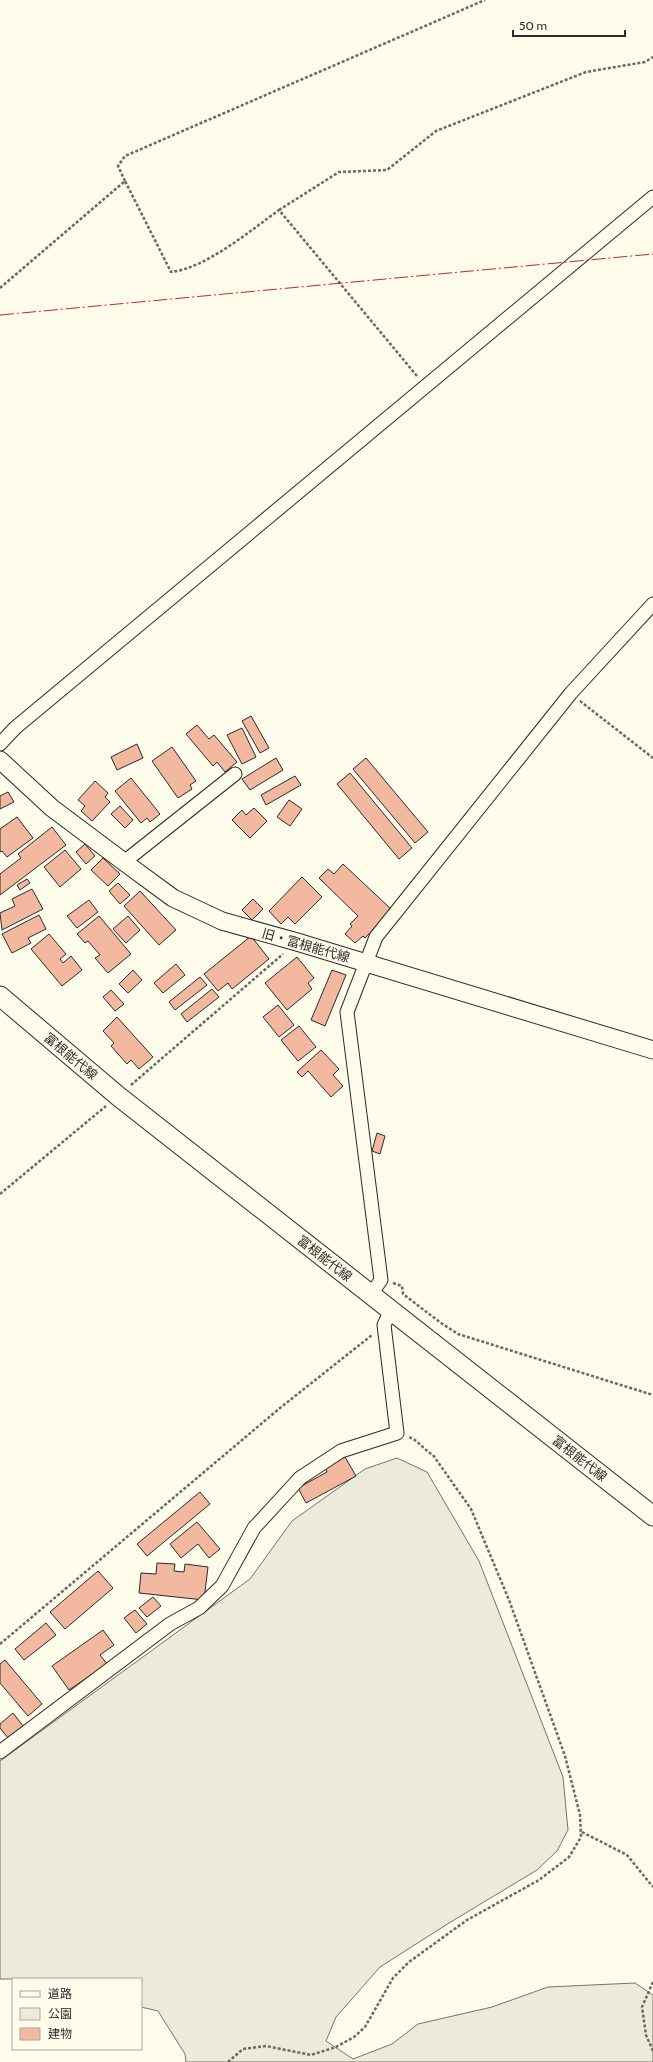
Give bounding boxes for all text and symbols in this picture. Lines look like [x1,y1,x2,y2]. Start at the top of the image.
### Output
scale bar [513,12,625,38]
text: 50 m [519,18,547,33]
street label: 旧・富根能代線 [260,925,352,965]
street label: 富根能代線 [41,1029,101,1083]
street label: 富根能代線 [294,1232,356,1284]
street label: 富根能代線 [549,1432,611,1484]
legend [12,1978,142,2050]
text: 道路 [48,1986,72,2001]
text: 公園 [48,2006,72,2021]
text: 建物 [48,2026,72,2041]

